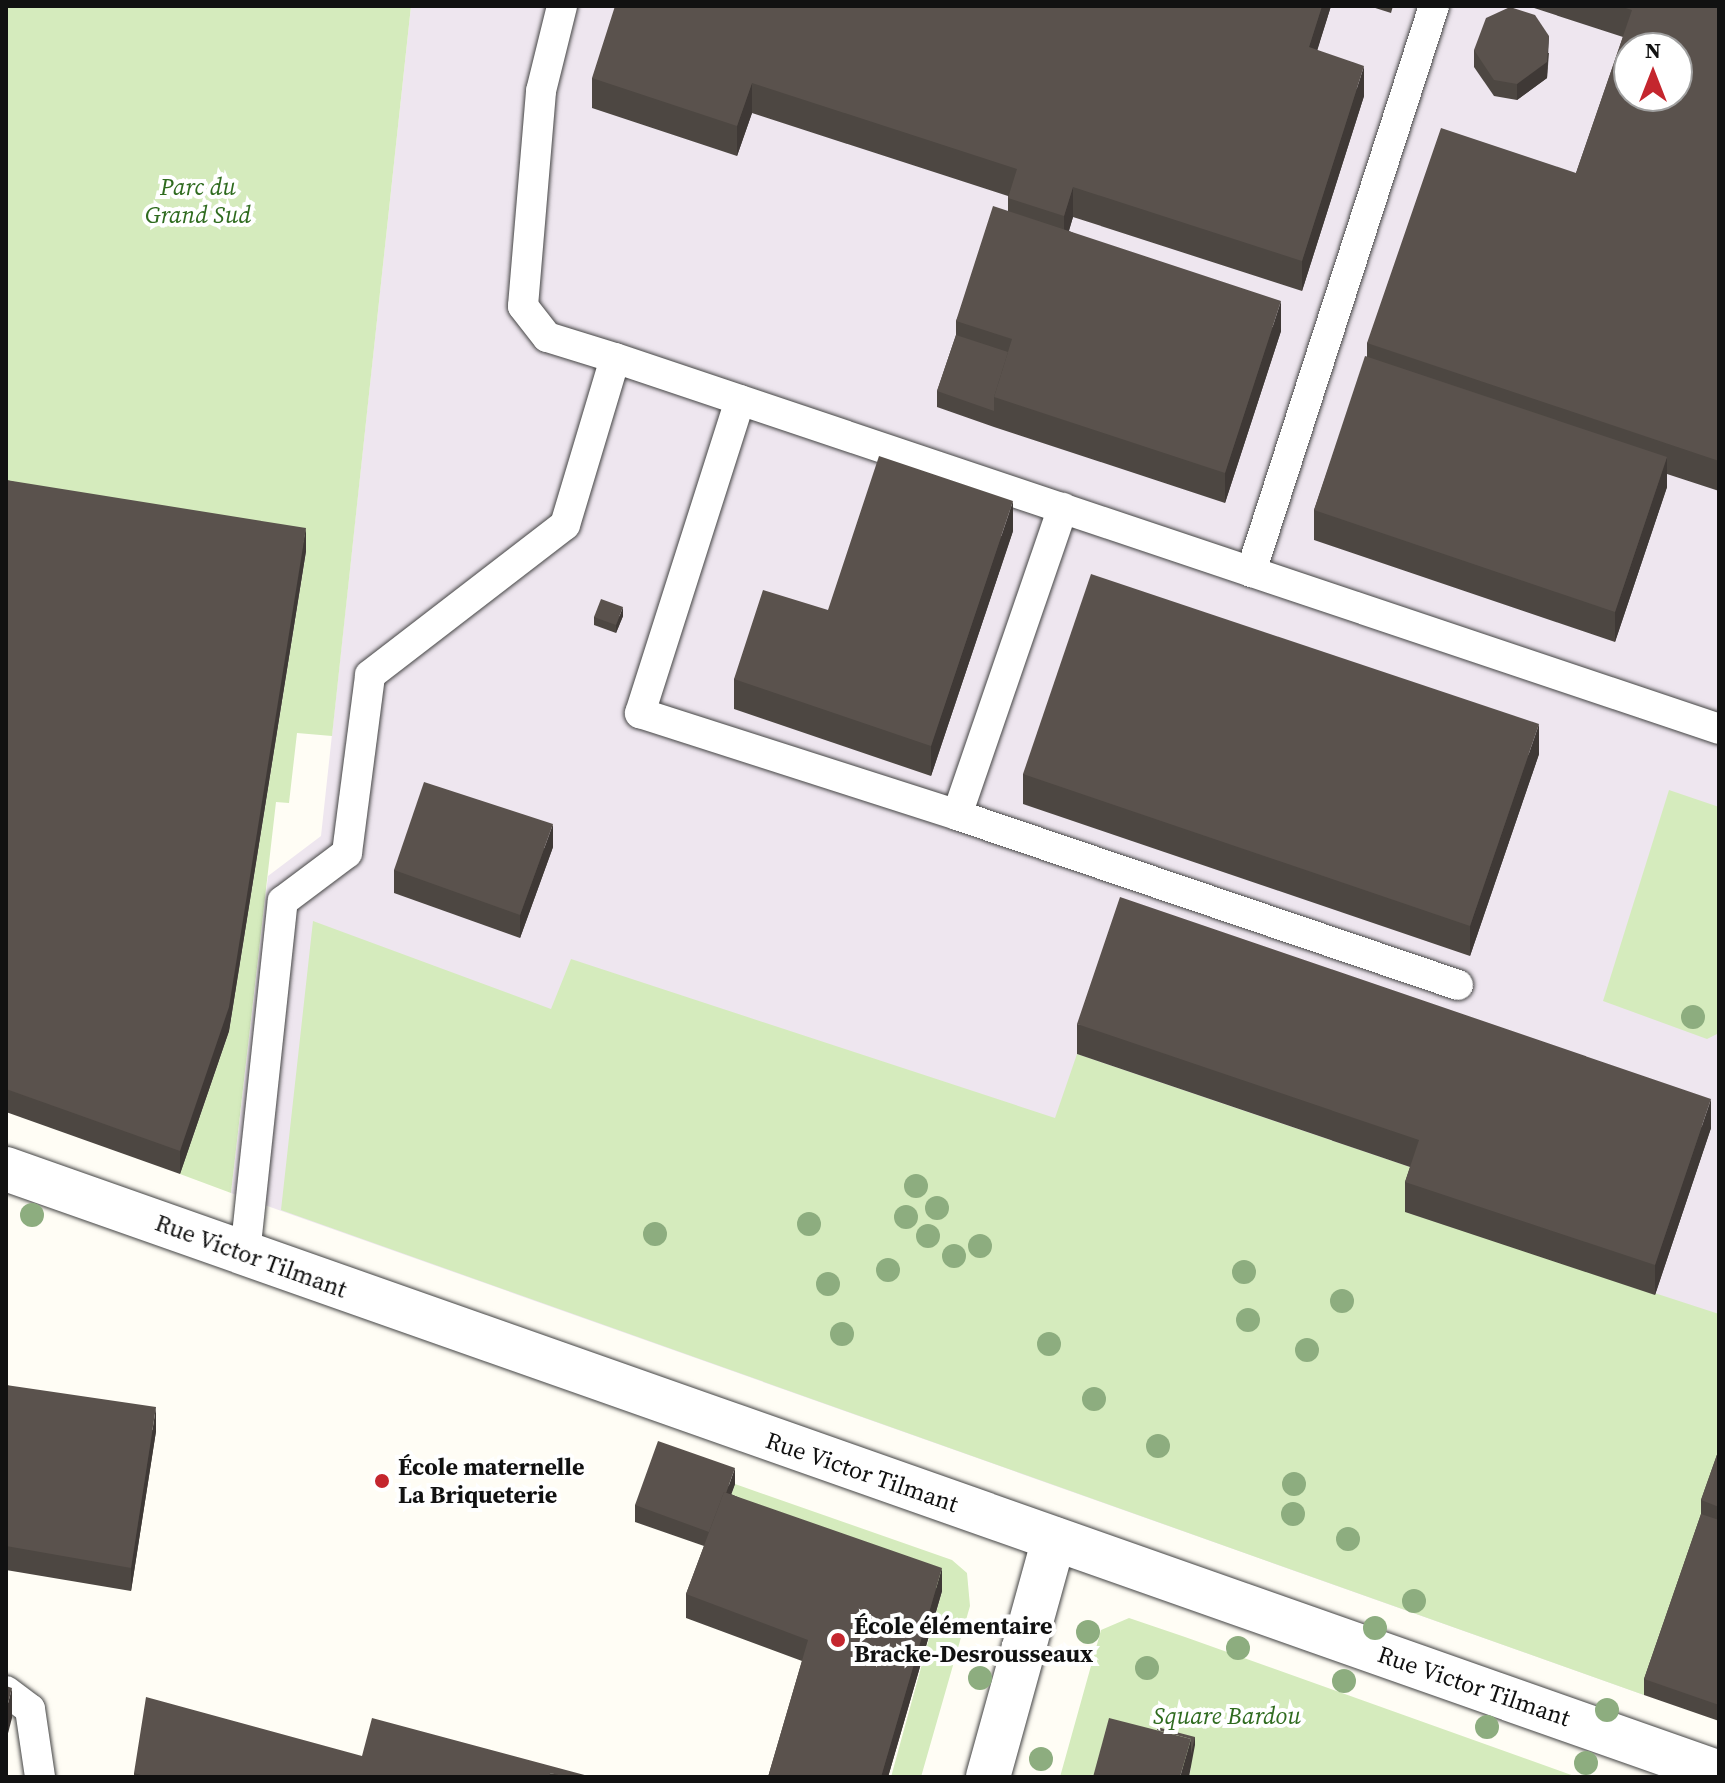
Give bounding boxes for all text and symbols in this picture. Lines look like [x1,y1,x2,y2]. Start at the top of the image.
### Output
north arrow [1613,32,1693,112]
text: N [1645,35,1661,65]
park label: Parc du Grand Sud [145,173,251,229]
street label: Rue Victor Tilmant [151,1208,351,1304]
street label: Rue Victor Tilmant [761,1425,963,1519]
place label: École maternelle La Briqueterie [398,1453,585,1509]
marker: École maternelle La Briqueterie [373,1472,391,1490]
place label: École élémentaire Bracke-Desrousseaux [854,1612,1093,1668]
marker: École élémentaire Bracke-Desrousseaux [829,1631,847,1649]
street label: Rue Victor Tilmant [1373,1639,1575,1733]
park label: Square Bardou [1153,1702,1301,1730]

